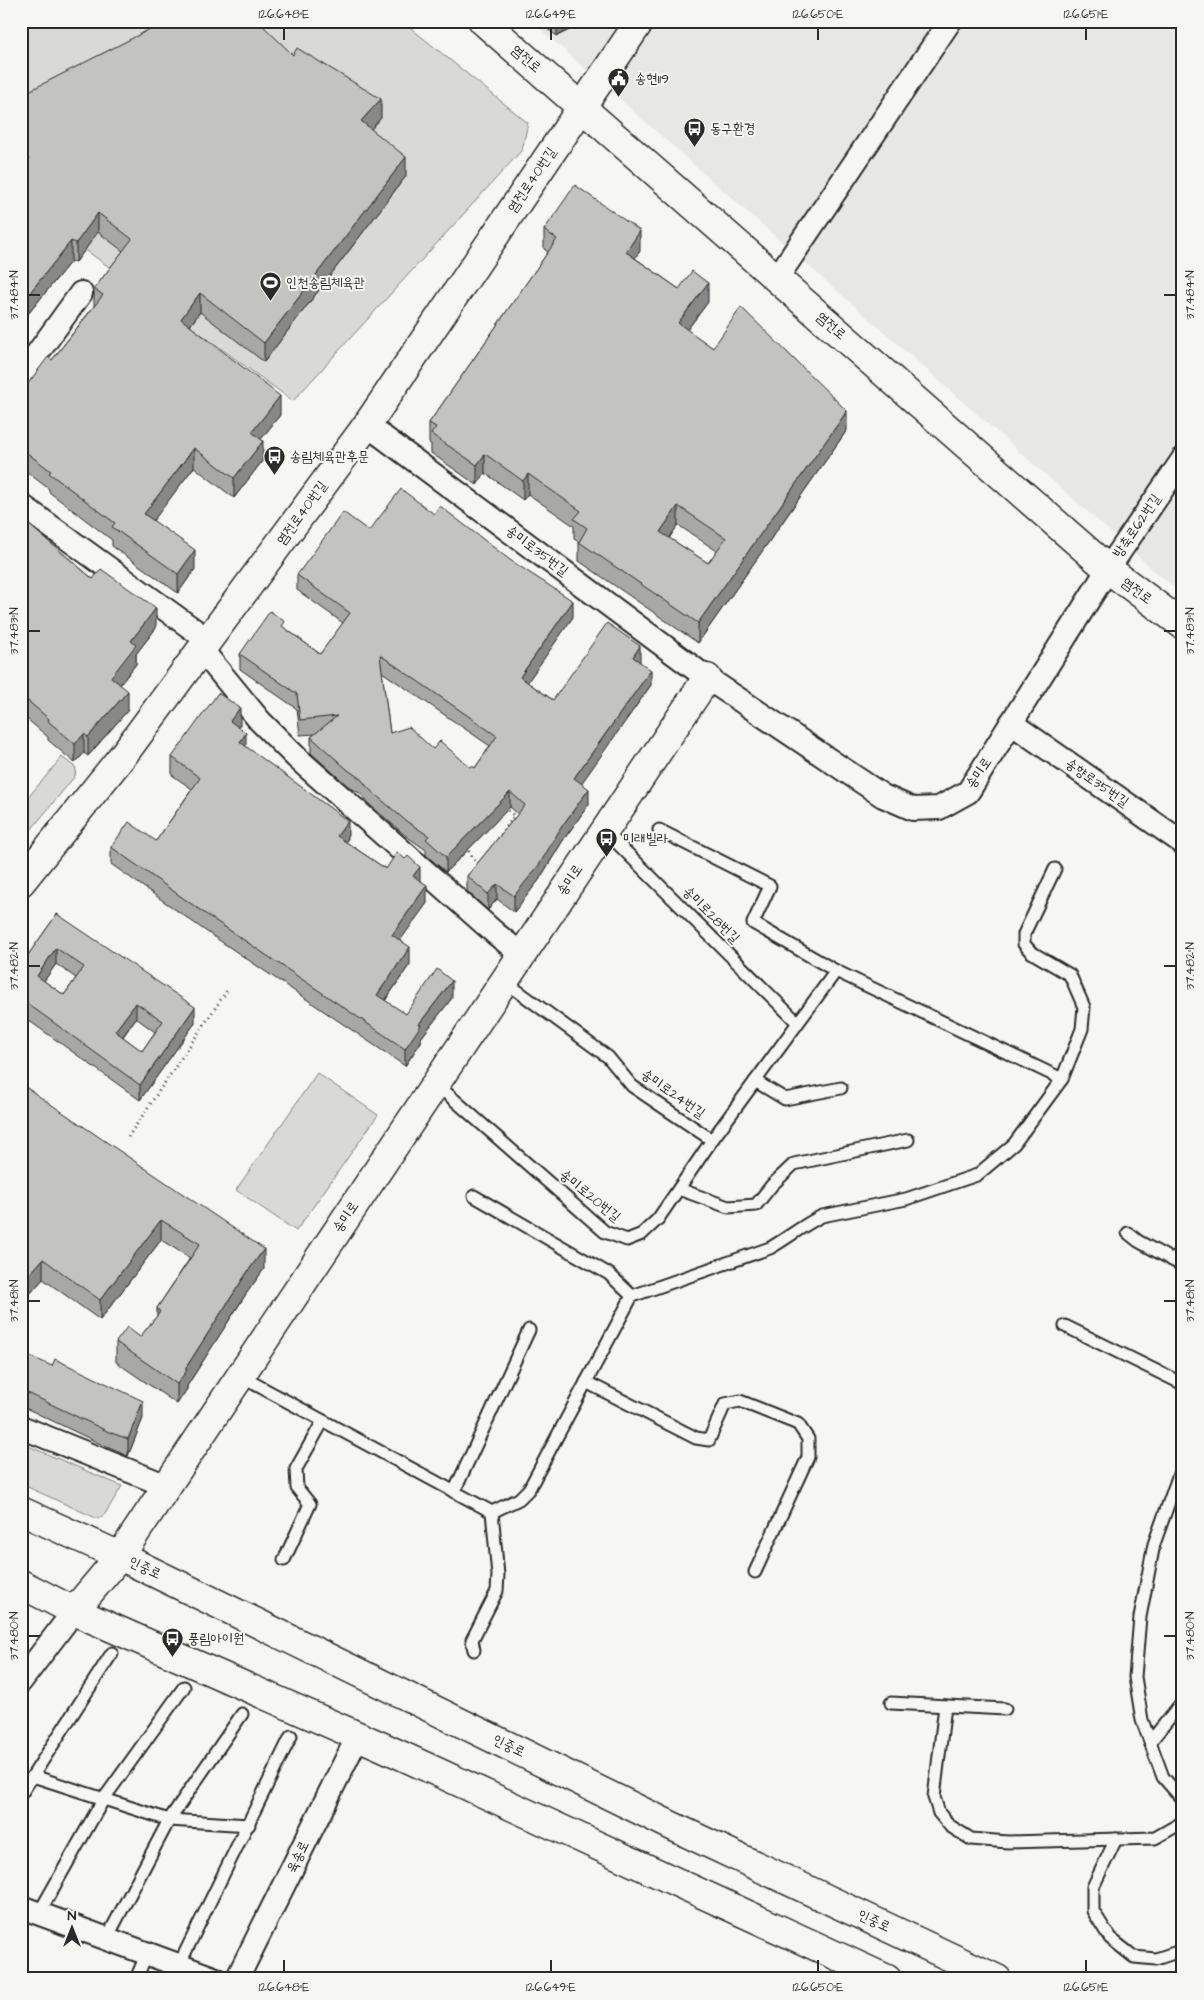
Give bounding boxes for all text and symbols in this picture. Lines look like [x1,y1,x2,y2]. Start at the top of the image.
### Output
text: 126.648°E [259,6,309,23]
text: 126.649°E [526,6,576,23]
text: 126.650°E [793,6,843,23]
text: 126.651°E [1064,6,1108,23]
street label: 염전로 [507,40,545,78]
public building icon: 송현119 [607,67,631,98]
place label: 송현119 [635,69,669,89]
bus stop icon: 동구환경 [682,117,706,148]
place label: 동구환경 [710,119,755,139]
street label: 염전로40번길 [503,143,562,217]
text: 37.484°N [6,270,23,320]
text: 37.484°N [1182,270,1199,320]
sports icon: 인천송림체육관 [258,271,282,302]
place label: 인천송림체육관 [286,273,365,293]
street label: 염전로 [812,307,850,345]
bus stop icon: 송림체육관후문 [262,445,286,476]
place label: 송림체육관후문 [290,447,369,467]
street label: 염전로40번길 [272,476,332,549]
street label: 방축로62번길 [1108,489,1166,562]
street label: 송미로35번길 [502,521,573,582]
street label: 염전로 [1117,573,1157,609]
text: 37.483°N [6,607,23,655]
text: 37.483°N [1182,607,1199,655]
street label: 송미로 [961,753,997,793]
street label: 송향로35번길 [1061,754,1133,813]
bus stop icon: 미래빌라 [595,827,619,858]
place label: 미래빌라 [623,829,669,849]
street label: 송미로 [552,860,588,900]
street label: 송미로28번길 [678,882,745,949]
text: 37.482°N [6,941,23,990]
text: 37.482°N [1182,941,1199,990]
street label: 송미로24번길 [637,1065,710,1124]
street label: 송미로20번길 [555,1165,625,1227]
street label: 송미로 [328,1197,364,1237]
text: 37.481°N [6,1279,23,1322]
text: 37.481°N [1182,1279,1199,1322]
street label: 인중로 [125,1552,165,1584]
text: 37.480°N [6,1611,23,1660]
text: 37.480°N [1182,1611,1199,1660]
bus stop icon: 풍림아이원 [160,1627,184,1658]
place label: 풍림아이원 [188,1629,244,1649]
street label: 인중로 [489,1730,529,1762]
street label: 육송로 [282,1837,314,1877]
north arrow [48,1902,98,1952]
street label: 인중로 [854,1905,894,1937]
text: N [68,1906,77,1926]
text: 126.648°E [259,1979,309,1996]
text: 126.649°E [526,1979,576,1996]
text: 126.650°E [793,1979,843,1996]
text: 126.651°E [1064,1979,1108,1996]

